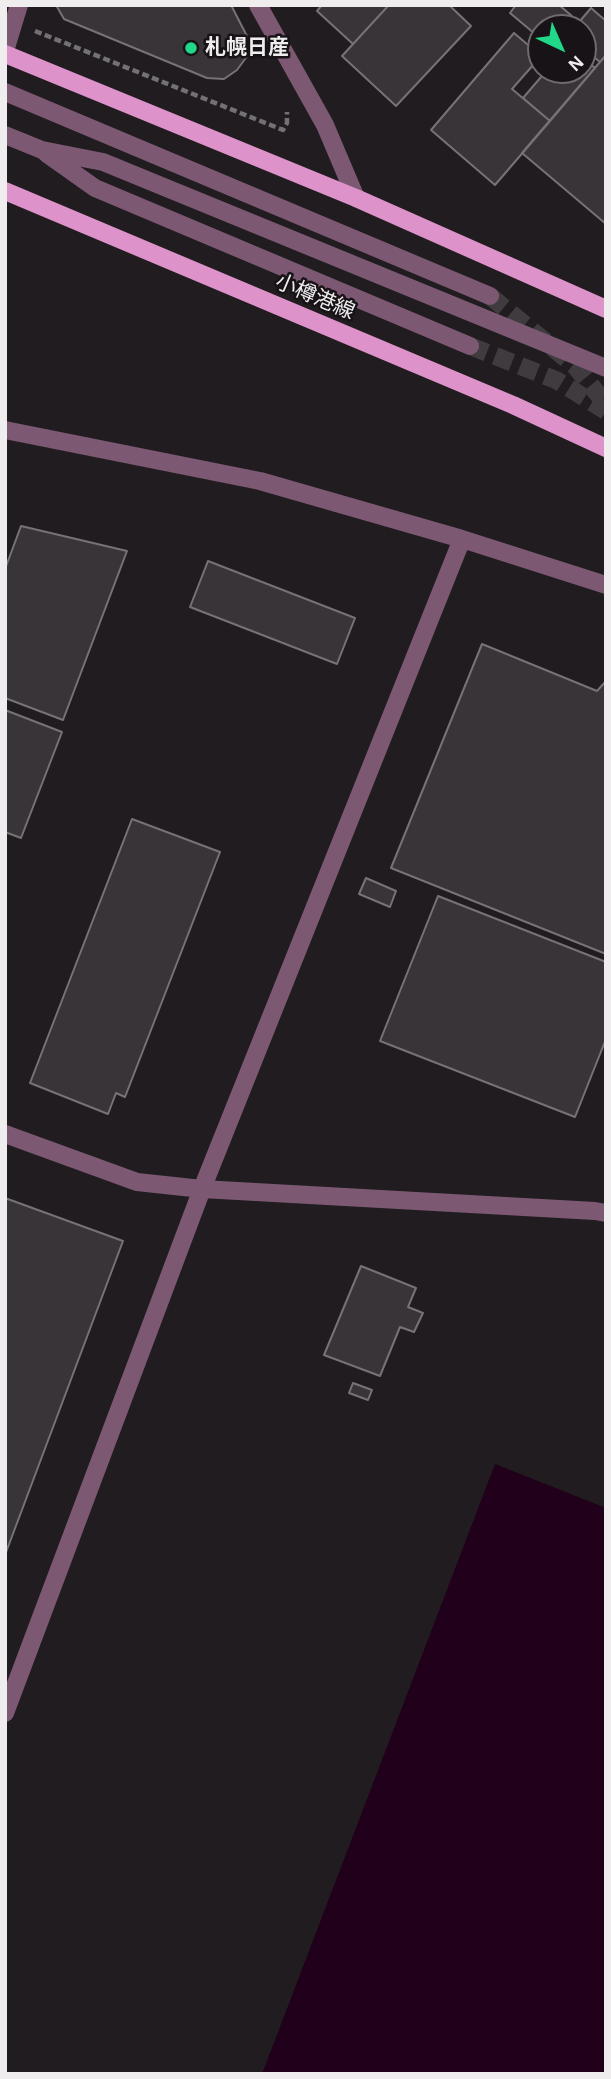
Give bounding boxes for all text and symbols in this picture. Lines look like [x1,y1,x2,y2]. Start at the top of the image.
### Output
north arrow [527,14,597,84]
place label: 札幌日産 [205,35,289,61]
marker: 札幌日産 [183,40,199,56]
text: N [564,52,587,74]
street label: 小樽港線 [271,269,359,325]

